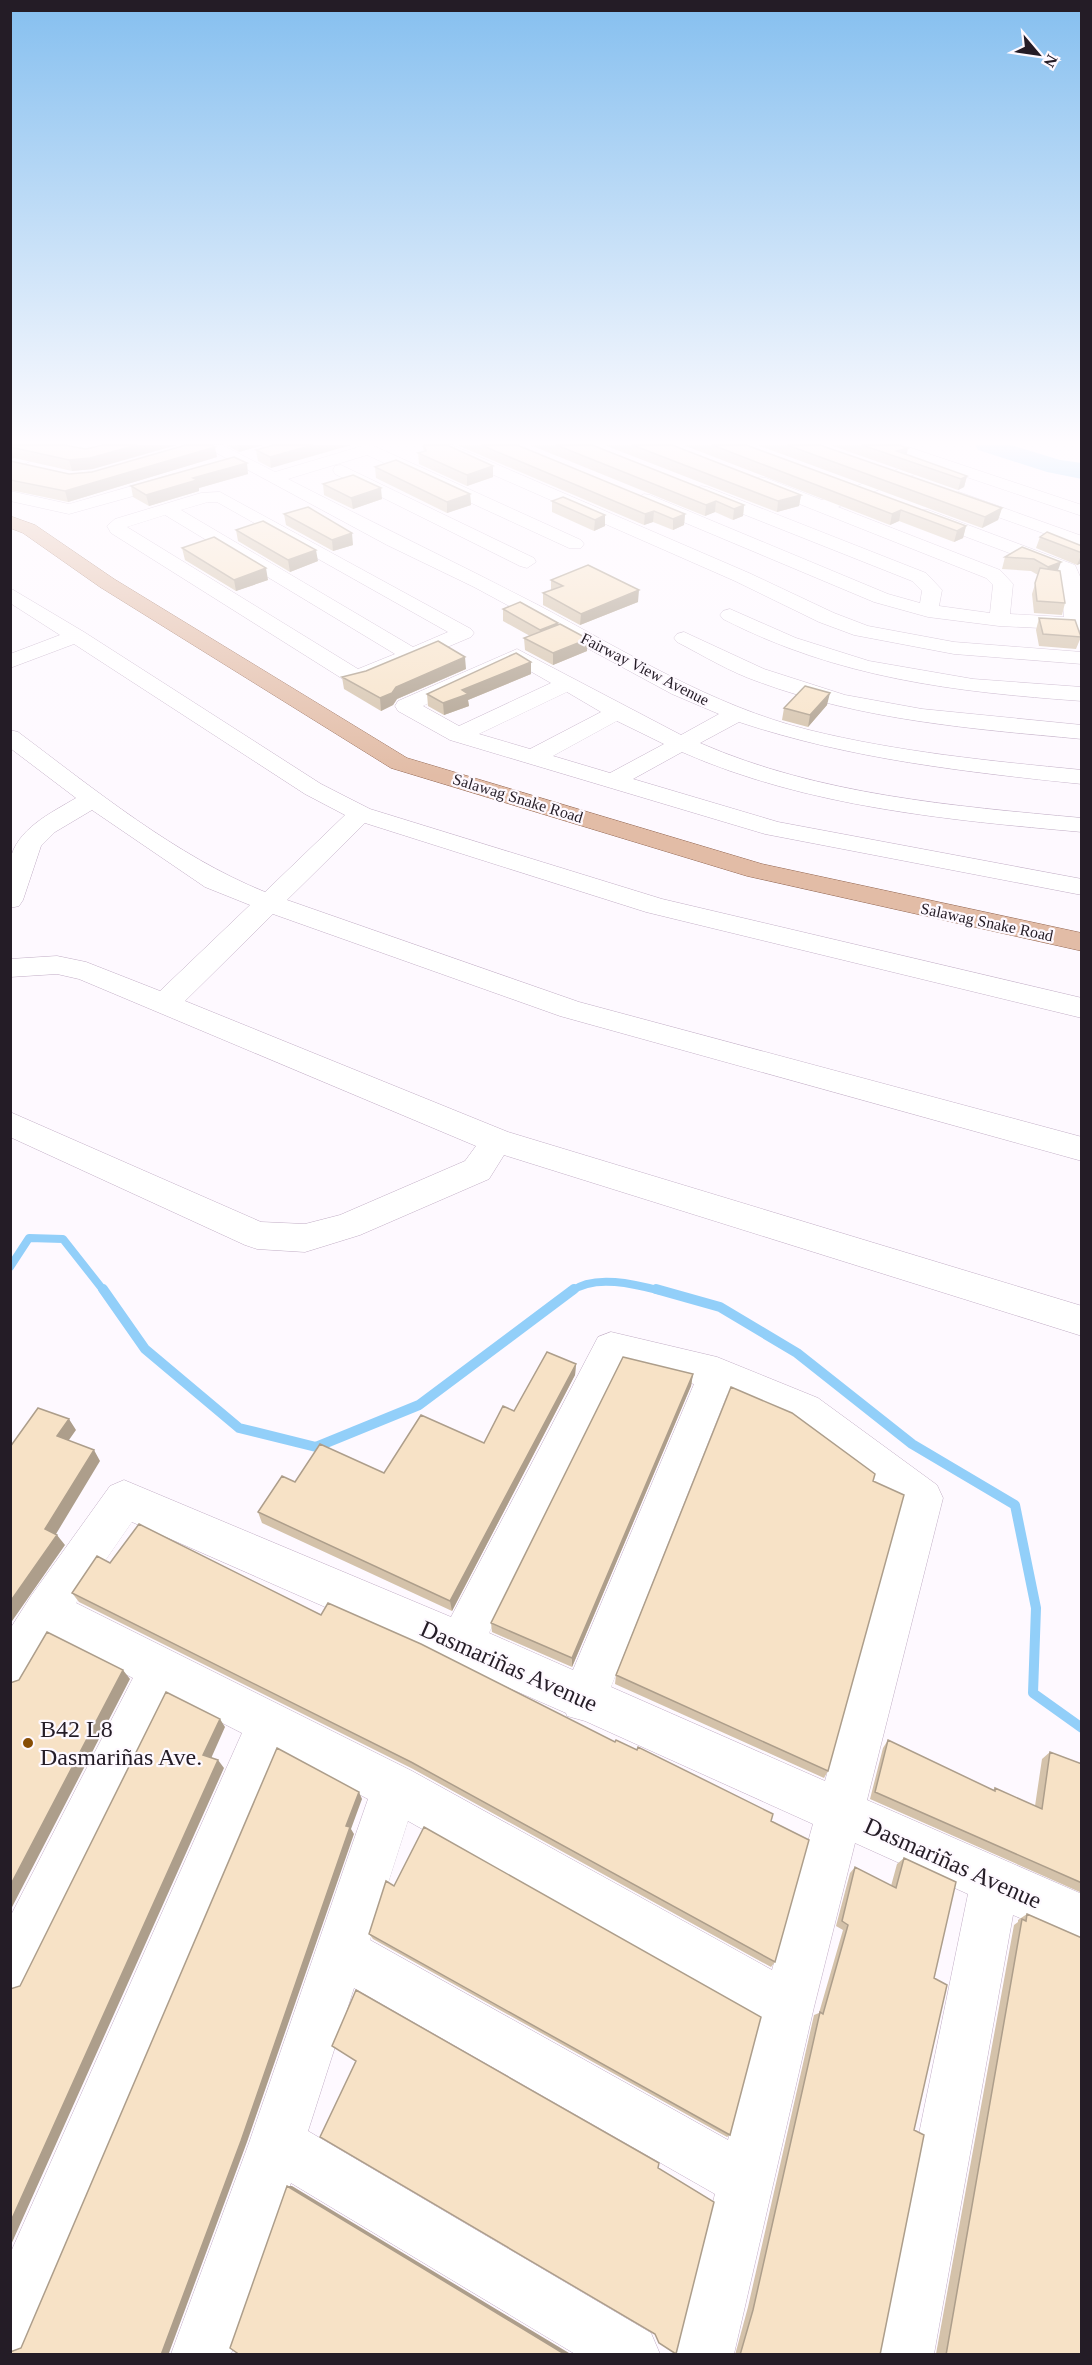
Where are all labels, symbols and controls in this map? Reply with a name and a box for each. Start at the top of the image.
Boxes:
north arrow [1008,24,1068,84]
text: N [1040,52,1061,71]
street label: Fairway View Avenue [578,629,712,710]
street label: Salawag Snake Road [451,770,585,827]
street label: Salawag Snake Road [919,900,1055,945]
street label: Dasmariñas Avenue [417,1615,601,1717]
place label: B42 L8 Dasmariñas Ave. [40,1716,202,1770]
marker: B42 L8 Dasmariñas Ave. [21,1736,35,1750]
street label: Dasmariñas Avenue [861,1812,1045,1914]

